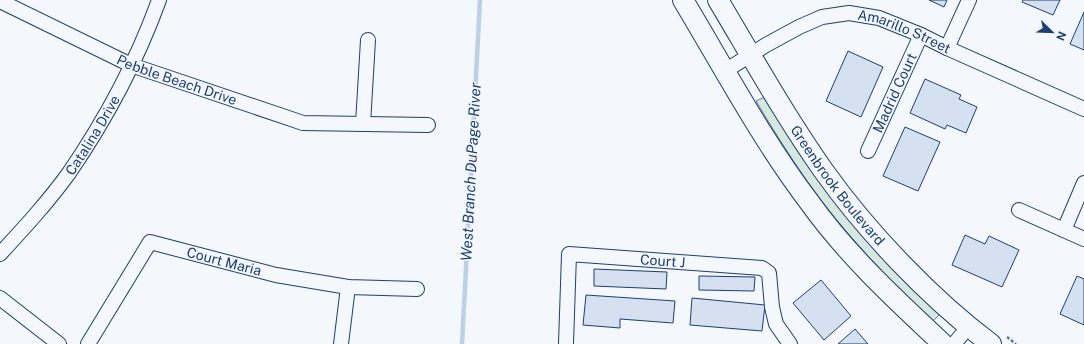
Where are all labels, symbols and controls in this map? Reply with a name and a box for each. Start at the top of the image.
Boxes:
street label: Amarillo Street [857,7,953,57]
north arrow [1032,12,1072,52]
text: N [1054,30,1068,42]
street label: Madrid Court [869,50,920,135]
street label: Pebble Beach Drive [114,51,239,108]
water label: West Branch DuPage River [457,82,484,262]
street label: Catalina Drive [62,92,123,178]
street label: Greenbrook Boulevard [787,123,888,249]
street label: Court Maria [185,244,263,279]
street label: Court J [640,251,686,270]

